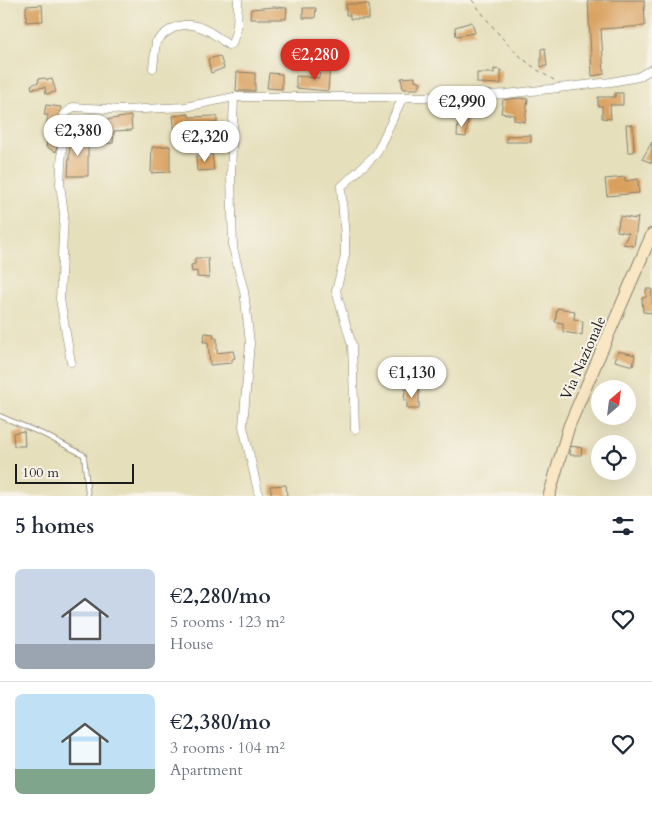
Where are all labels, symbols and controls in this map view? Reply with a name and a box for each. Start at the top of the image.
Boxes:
pin: €2,280 [274,38,356,81]
text: €2,280 [292,44,339,66]
pin: €2,990 [421,86,503,128]
text: €2,990 [439,91,486,113]
pin: €2,380 [37,114,119,157]
text: €2,380 [55,120,102,142]
pin: €2,320 [164,120,246,163]
text: €2,320 [182,126,229,148]
street label: Via Nazionale [556,313,610,403]
pin: €1,130 [371,356,453,399]
text: €1,130 [389,362,436,384]
north arrow [591,380,636,425]
map controls [591,380,636,480]
button: locate [591,435,636,480]
scale bar [15,461,134,484]
text: 100 m [22,463,59,482]
text: 5 homes [15,512,94,541]
icon: filters [609,512,637,540]
text: €2,280/mo [170,582,271,611]
icon: home [55,589,115,649]
icon: heart [609,605,637,633]
text: 5 rooms · 123 m² [170,611,285,633]
text: House [170,633,213,655]
text: €2,380/mo [170,708,271,737]
icon: home [55,714,115,774]
icon: heart [609,730,637,758]
text: 3 rooms · 104 m² [170,737,285,759]
text: Apartment [170,759,243,781]

